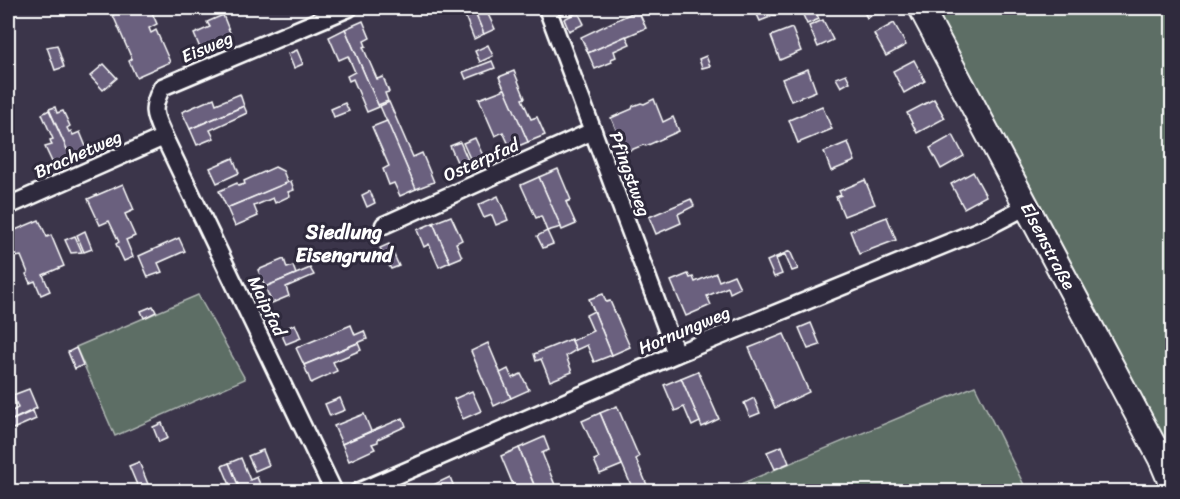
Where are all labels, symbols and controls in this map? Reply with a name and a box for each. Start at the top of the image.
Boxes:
street label: Eisweg [176,22,238,72]
street label: Brachetweg [29,120,127,188]
street label: Pfingstweg [600,127,660,221]
street label: Osterpfad [438,128,526,191]
street label: Elsenstraße [1011,196,1085,296]
district label: Siedlung Eisengrund [295,215,395,273]
street label: Maipfad [238,270,296,343]
street label: Hornungweg [633,296,735,364]

